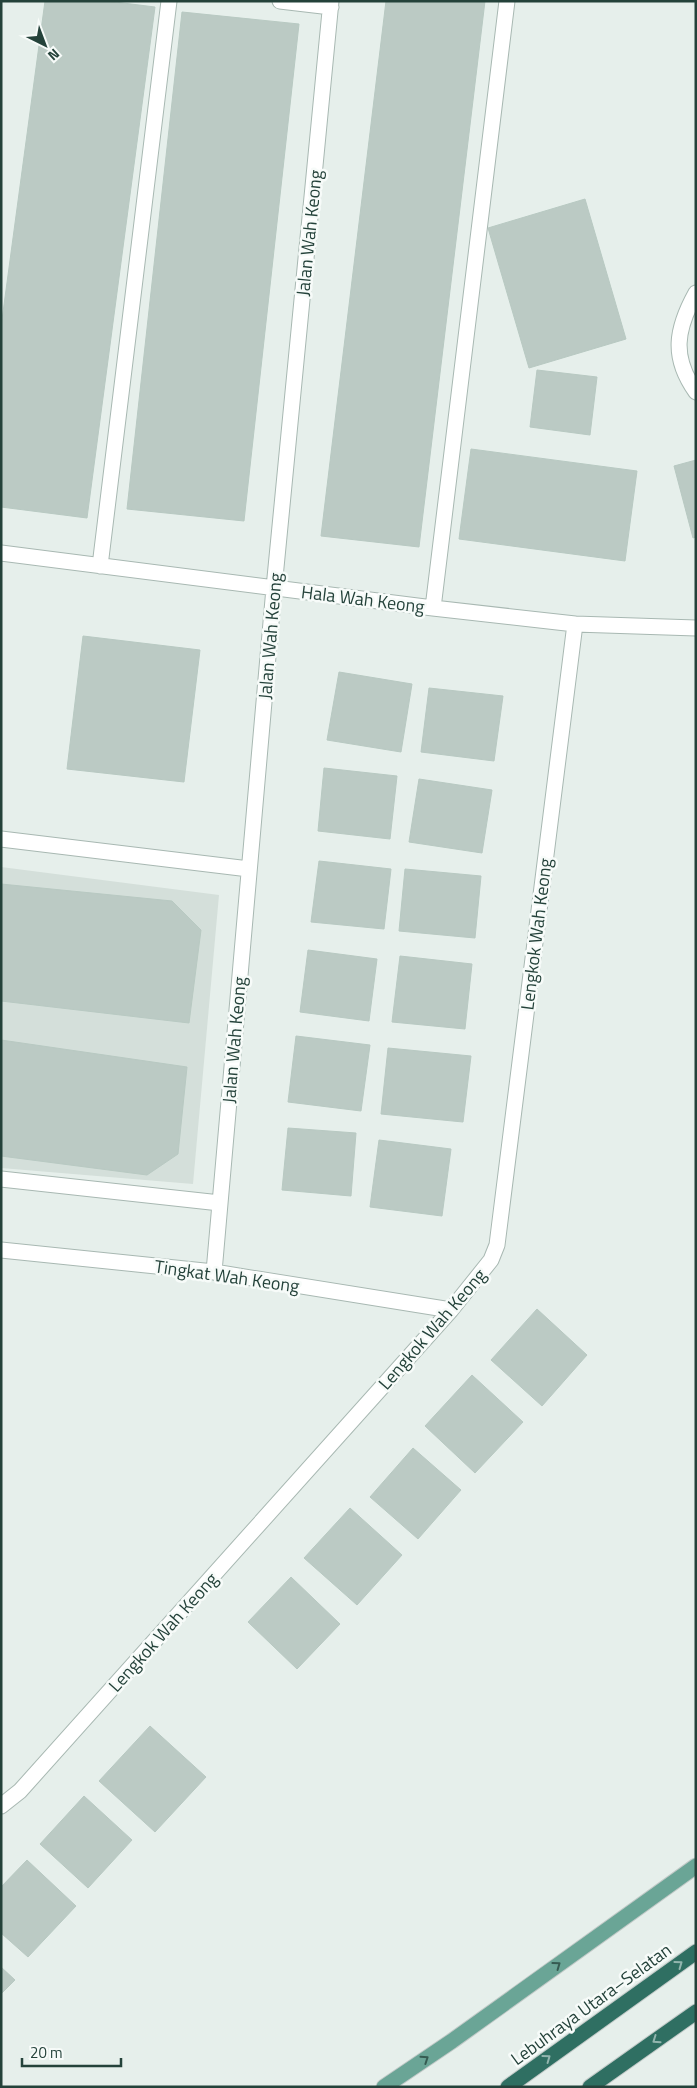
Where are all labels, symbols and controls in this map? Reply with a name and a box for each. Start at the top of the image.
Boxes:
north arrow [20,20,70,70]
text: N [43,44,65,66]
street label: Jalan Wah Keong [289,169,329,297]
street label: Jalan Wah Keong [251,572,289,700]
street label: Hala Wah Keong [300,578,426,620]
street label: Lengkok Wah Keong [513,857,559,1011]
street label: Jalan Wah Keong [215,976,253,1104]
street label: Tingkat Wah Keong [153,1252,301,1300]
street label: Lengkok Wah Keong [372,1262,492,1396]
street label: Lengkok Wah Keong [102,1566,224,1698]
street label: Lebuhraya Utara–Selatan [505,1936,677,2072]
one-way arrow [673,1961,683,1970]
one-way arrow [551,1963,560,1971]
one-way arrow [652,2034,662,2043]
scale bar [22,2036,121,2068]
text: 20 m [30,2041,63,2064]
one-way arrow [541,2055,551,2064]
one-way arrow [419,2056,428,2066]

